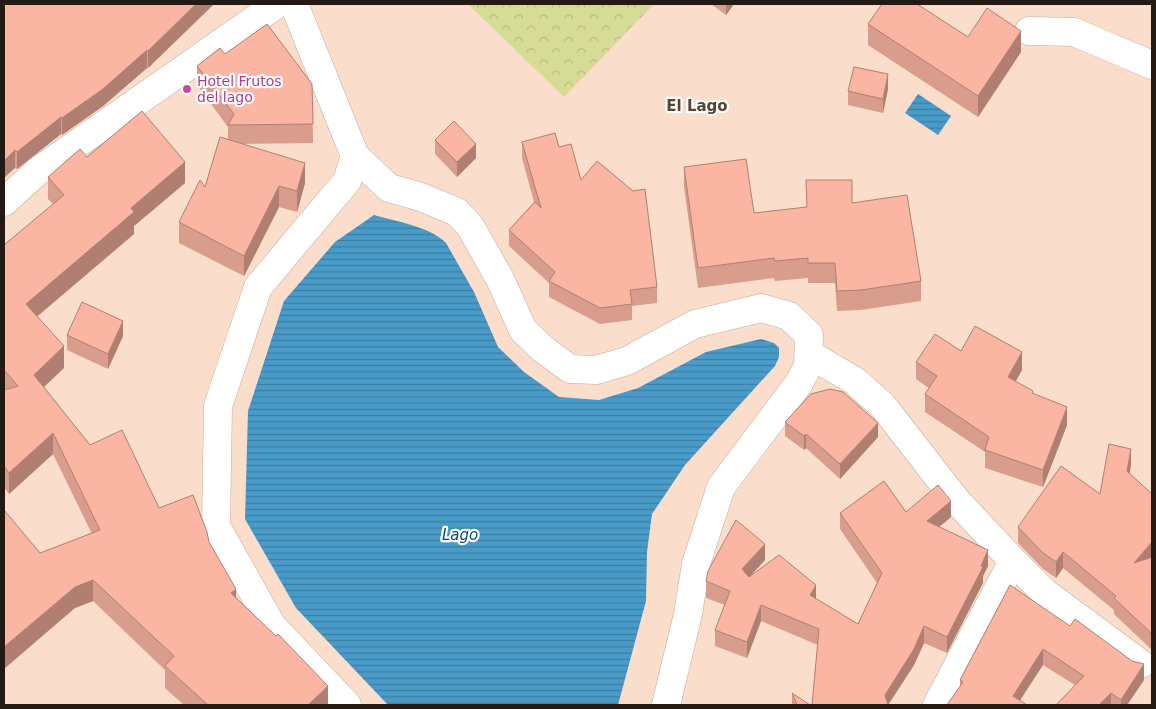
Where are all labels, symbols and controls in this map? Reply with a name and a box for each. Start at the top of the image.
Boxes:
place label: Hotel Frutos del lago [197,73,282,105]
marker: Hotel Frutos del lago [181,83,193,95]
district label: El Lago [666,97,728,115]
water label: Lago [442,526,478,544]

